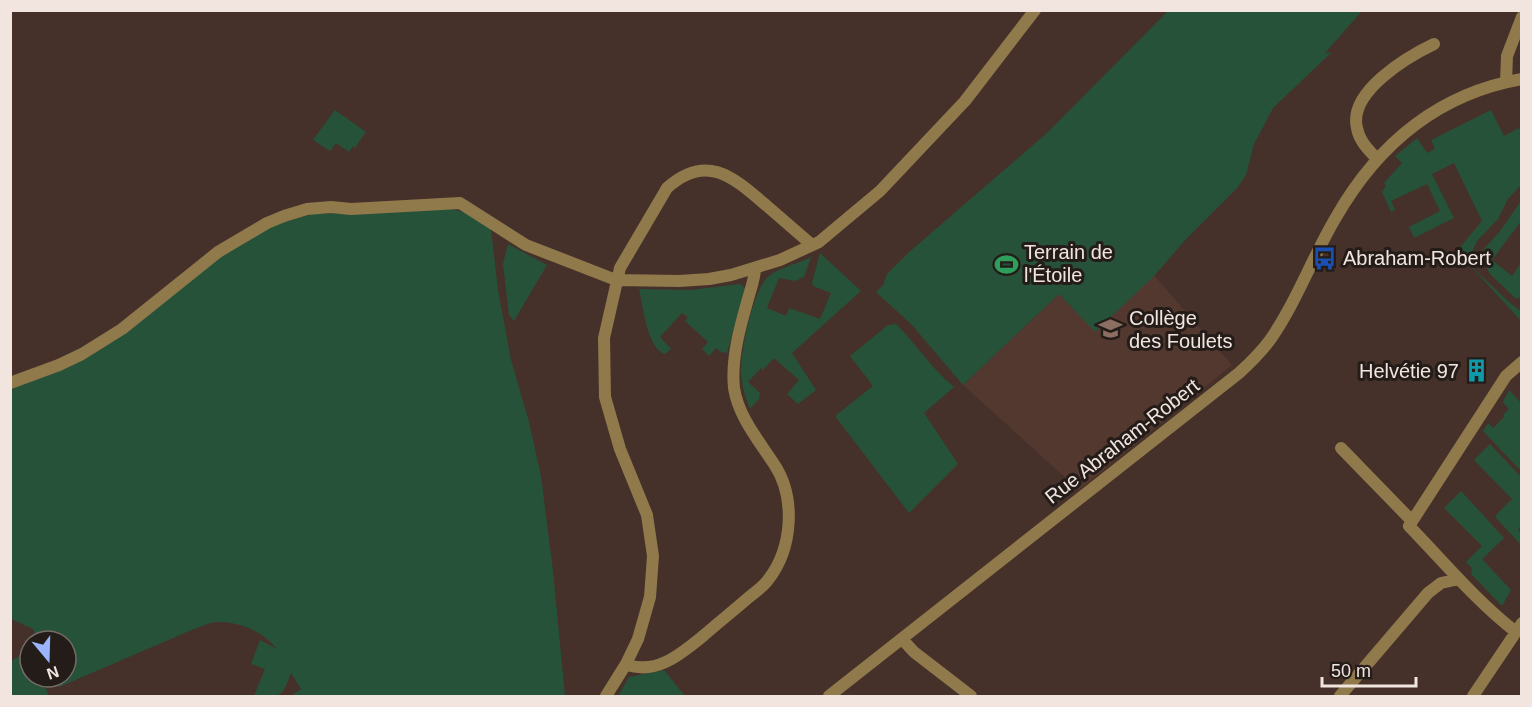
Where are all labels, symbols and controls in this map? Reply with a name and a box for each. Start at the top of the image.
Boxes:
place label: Terrain de l'Étoile [1024,241,1113,286]
bus stop icon: Abraham-Robert [1312,245,1338,271]
place label: Abraham-Robert [1343,247,1491,269]
sports icon: Terrain de l'Étoile [993,251,1019,277]
place label: Collège des Foulets [1129,307,1232,352]
school or university icon: Collège des Foulets [1098,316,1124,342]
building icon: Helvétie 97 [1464,358,1490,384]
place label: Helvétie 97 [1359,360,1459,382]
street label: Rue Abraham-Robert [1041,374,1204,508]
north arrow [18,629,78,689]
scale bar [1322,650,1416,688]
text: 50 m [1331,661,1371,681]
text: N [44,663,61,683]

